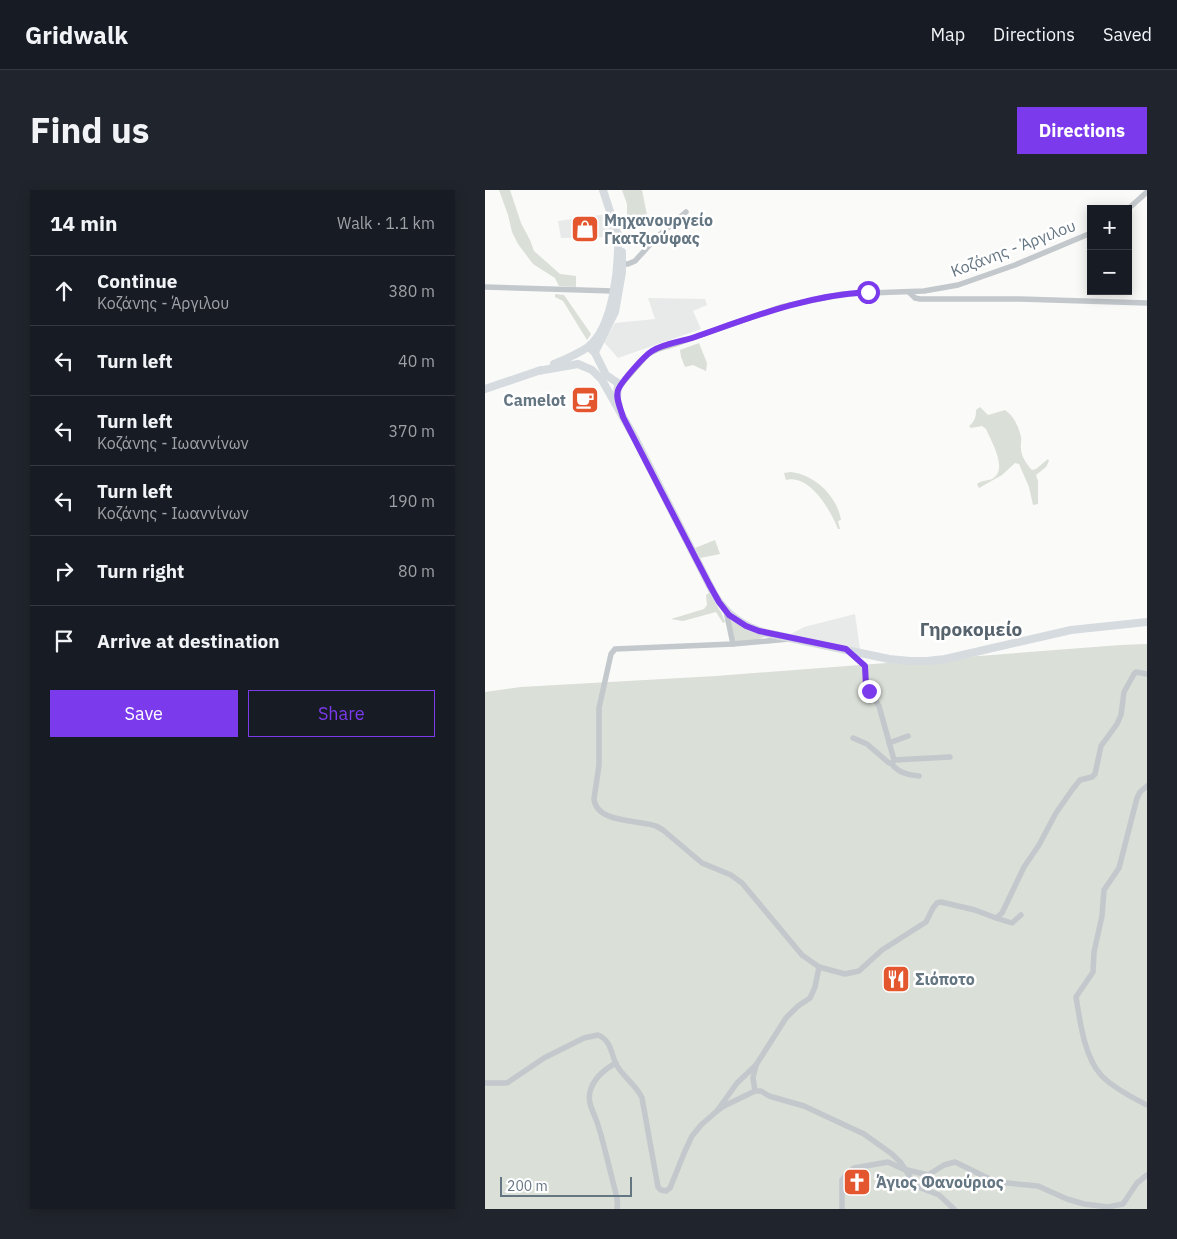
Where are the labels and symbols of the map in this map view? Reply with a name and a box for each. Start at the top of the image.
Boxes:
place label: Μηχανουργείο Γκατζιούφας [604,210,713,248]
shop icon: Μηχανουργείο Γκατζιούφας [570,214,600,244]
street label: Κοζάνης - Άργιλου [948,215,1078,281]
route start [857,281,880,304]
cafe icon: Camelot [570,385,600,415]
place label: Camelot [503,390,566,410]
district label: Γηροκομείο [920,617,1023,641]
route end [858,680,881,703]
restaurant icon: Σιόποτο [881,964,911,994]
place label: Σιόποτο [915,969,975,989]
church icon: Άγιος Φανούριος [842,1167,872,1197]
place label: Άγιος Φανούριος [876,1172,1004,1192]
scale bar [500,1174,633,1197]

